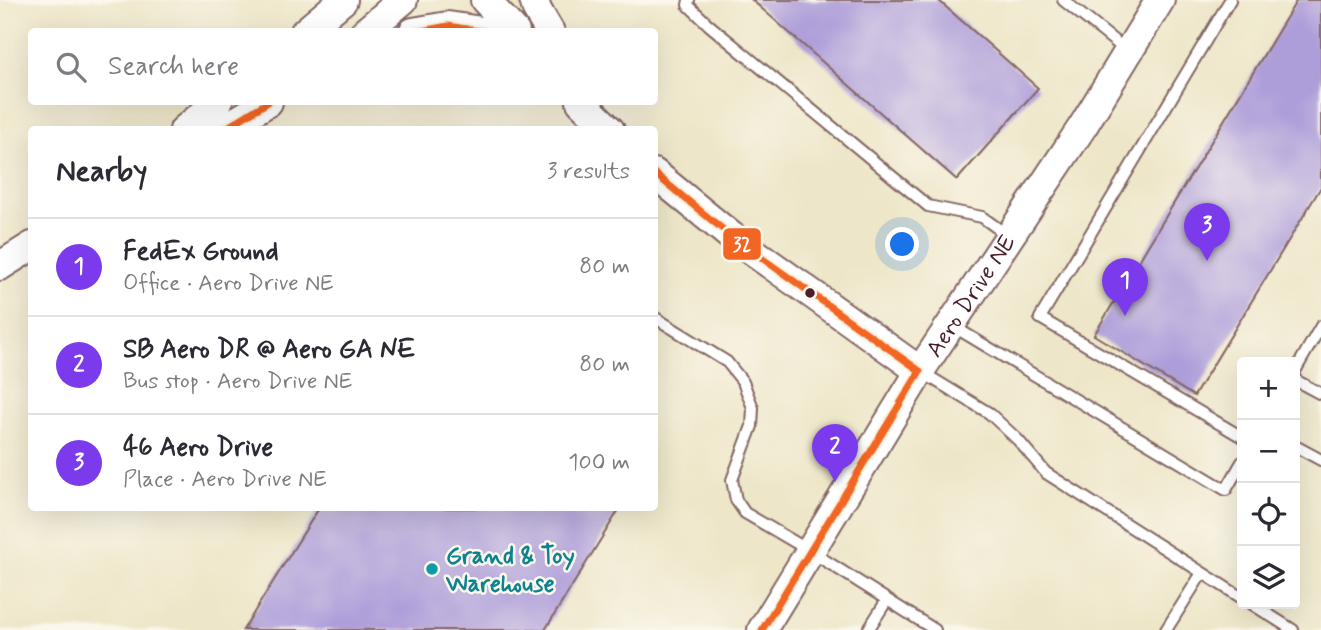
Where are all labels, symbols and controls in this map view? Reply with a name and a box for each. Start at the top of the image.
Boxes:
search box [28,28,658,105]
icon: search [52,48,90,86]
text: Search here [108,50,239,84]
text: Nearby [56,152,147,191]
text: 3 results [547,157,630,187]
pin: 3 [1184,203,1230,261]
line badge: 32 [722,227,762,261]
your location [885,227,919,261]
street label: Aero Drive NE [919,229,1024,364]
text: 32 [733,233,751,258]
text: FedEx Ground [123,235,279,269]
text: 1 [74,252,84,282]
text: 80 m [579,252,630,282]
pin: 1 [1102,258,1148,316]
text: Office · Aero Drive NE [123,269,333,299]
unlabelled marker [803,286,817,300]
text: SB Aero DR @ Aero GA NE [123,333,415,367]
text: 2 [73,350,85,380]
text: 80 m [579,350,630,380]
map controls [1237,357,1300,609]
button: + [1237,357,1300,420]
text: Bus stop · Aero Drive NE [123,367,352,397]
button: − [1237,420,1300,483]
pin: 2 [812,424,858,482]
text: 46 Aero Drive [123,431,273,465]
text: 3 [74,448,84,478]
text: 100 m [568,448,630,478]
text: Place · Aero Drive NE [123,465,327,495]
button: locate [1237,483,1300,546]
place label: Grand & Toy Warehouse [445,541,575,600]
button: layers [1237,546,1300,609]
marker: Grand & Toy Warehouse [424,561,440,577]

